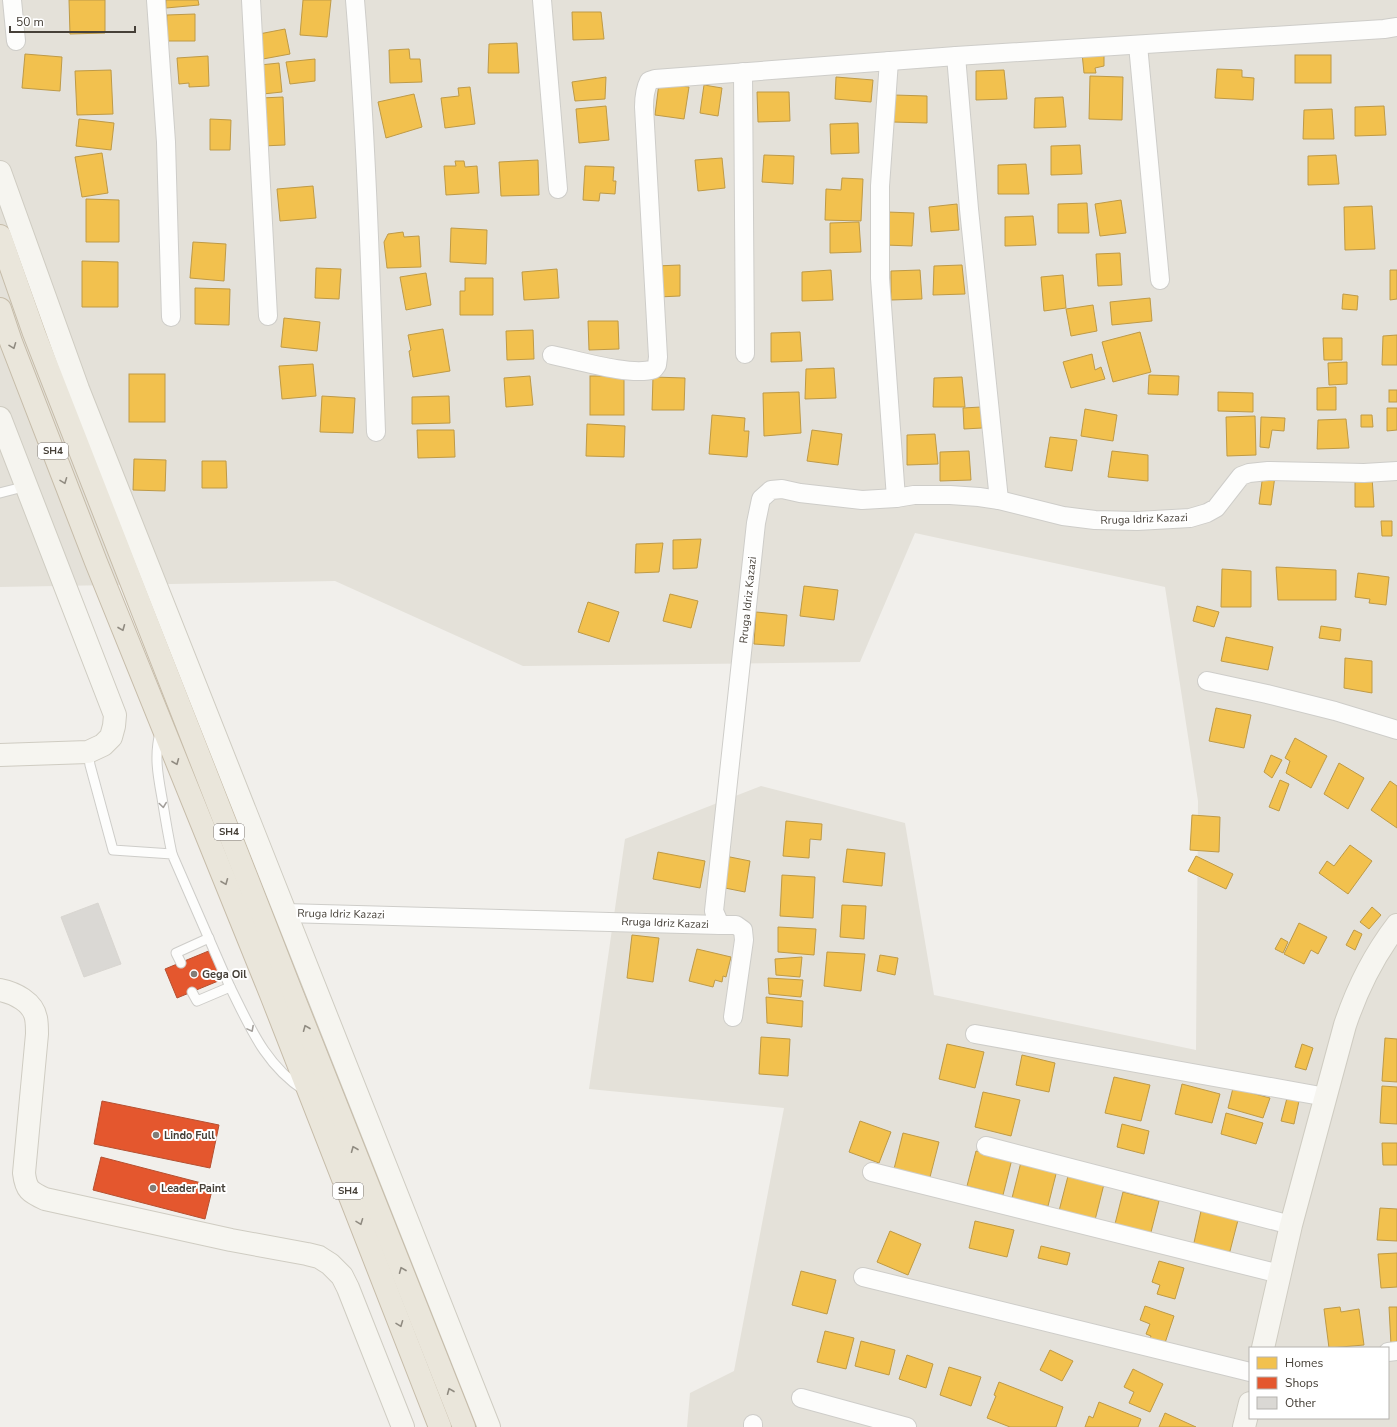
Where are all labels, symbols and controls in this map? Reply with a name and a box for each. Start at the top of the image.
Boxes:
scale bar [10,8,135,34]
text: 50 m [16,14,44,30]
one-way arrow [8,343,16,350]
road number: SH4 [38,443,68,459]
one-way arrow [60,477,68,484]
street label: Rruga Idriz Kazazi [1100,510,1188,528]
street label: Rruga Idriz Kazazi [736,556,760,644]
one-way arrow [118,625,126,632]
one-way arrow [172,758,180,765]
one-way arrow [158,802,167,809]
road number: SH4 [214,824,244,840]
one-way arrow [220,878,228,886]
street label: Rruga Idriz Kazazi [297,906,385,922]
street label: Rruga Idriz Kazazi [621,914,709,932]
place label: Gega Oil [202,967,247,982]
marker: Gega Oil [189,969,199,979]
one-way arrow [246,1025,254,1032]
one-way arrow [302,1025,310,1032]
place label: Lindo Full [164,1128,215,1143]
marker: Lindo Full [151,1130,161,1140]
one-way arrow [350,1146,358,1153]
place label: Leader Paint [161,1181,226,1196]
marker: Leader Paint [148,1183,158,1193]
road number: SH4 [333,1183,363,1199]
one-way arrow [355,1218,363,1225]
one-way arrow [398,1266,406,1273]
one-way arrow [395,1320,403,1328]
legend [1249,1347,1389,1419]
text: Homes [1285,1355,1323,1371]
text: Shops [1285,1375,1319,1391]
one-way arrow [446,1387,454,1394]
text: Other [1285,1395,1317,1411]

